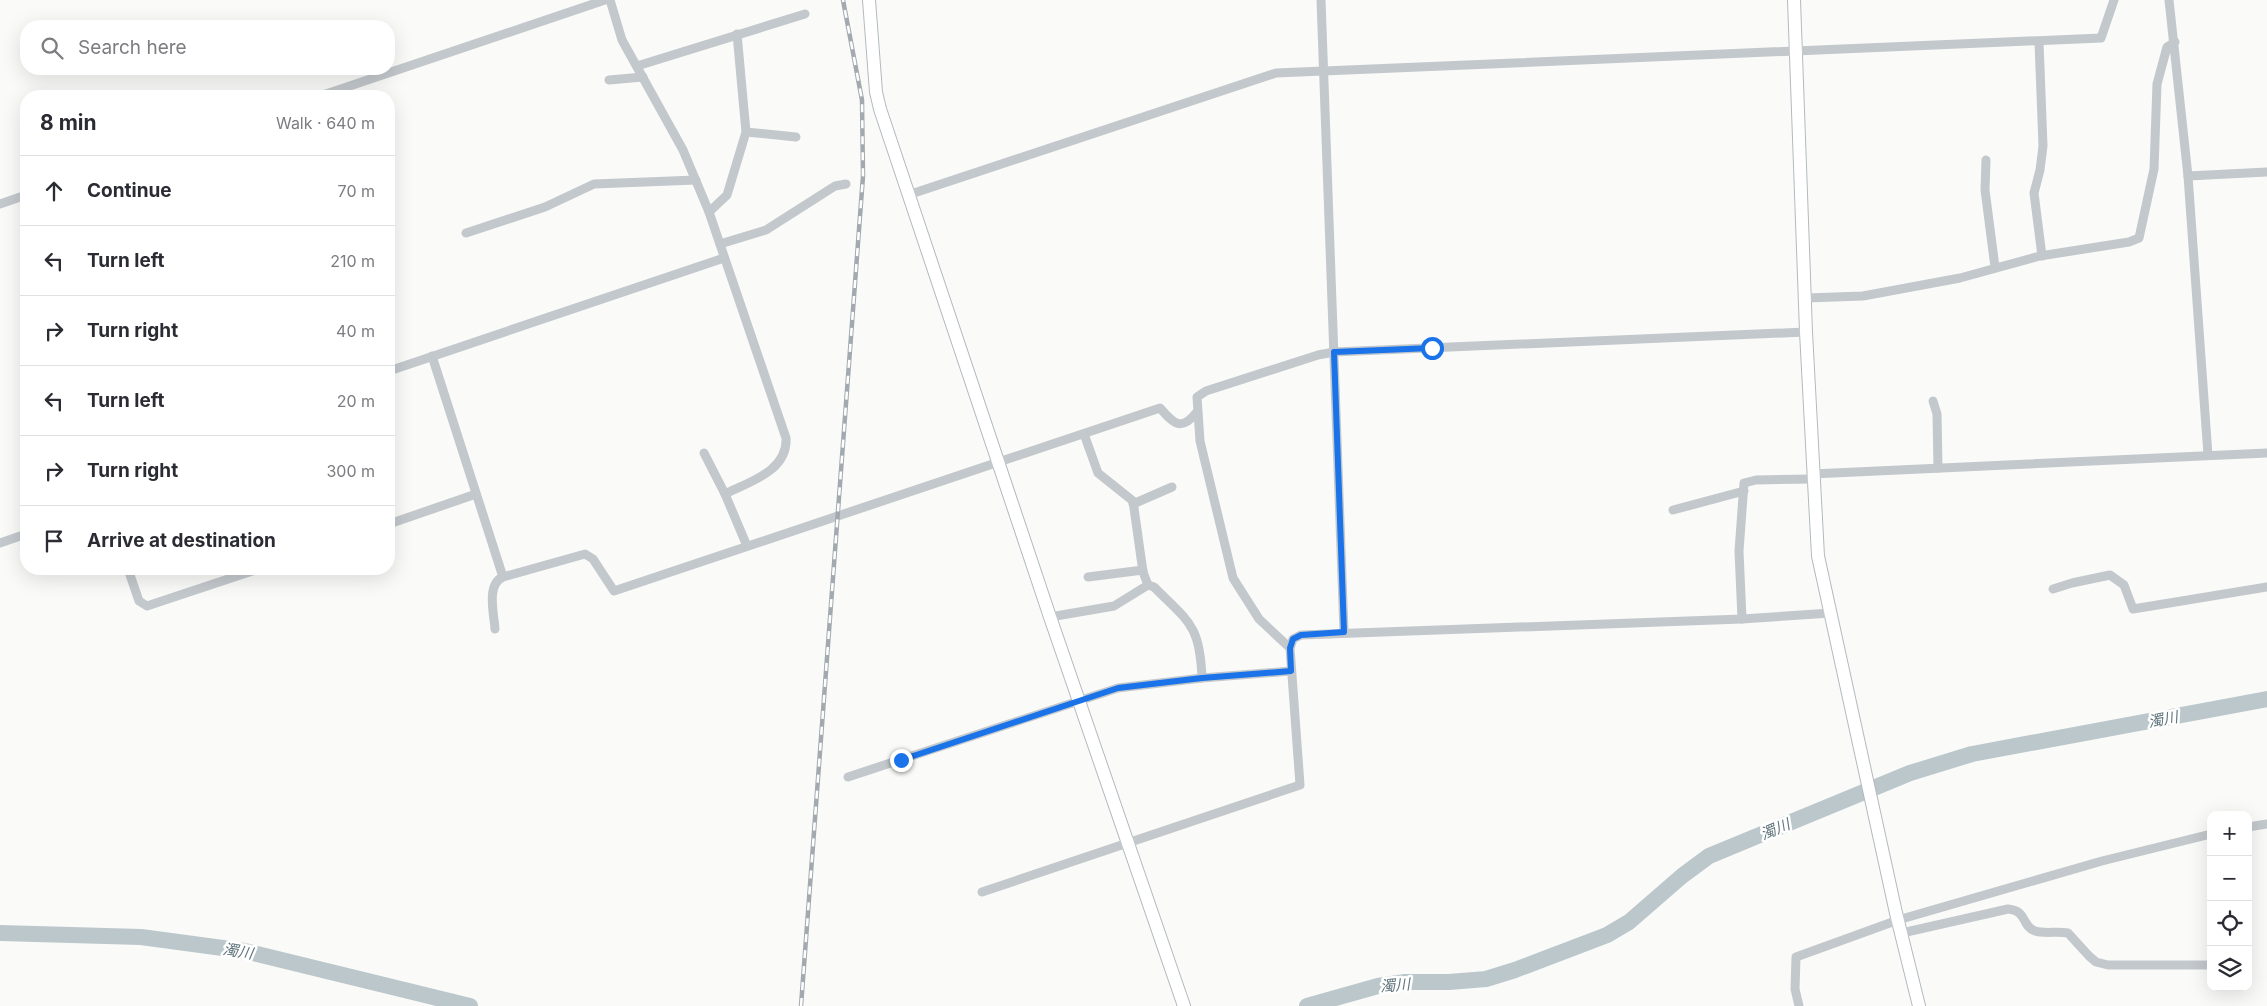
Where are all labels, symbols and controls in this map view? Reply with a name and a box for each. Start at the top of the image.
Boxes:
search box [20,20,395,75]
icon: search [38,34,66,62]
text: Search here [78,36,187,59]
text: 8 min [40,110,97,135]
text: Walk · 640 m [276,113,375,133]
icon: ahead [40,177,68,205]
text: Continue [87,179,172,202]
text: 70 m [338,181,375,201]
icon: left [40,247,68,275]
text: Turn left [87,249,165,272]
text: 210 m [330,251,375,271]
icon: right [40,317,68,345]
text: Turn right [87,319,178,342]
text: 40 m [336,321,375,341]
route start [1421,337,1444,360]
icon: left [40,387,68,415]
text: Turn left [87,389,165,412]
text: 20 m [337,391,375,411]
icon: right [40,457,68,485]
text: Turn right [87,459,178,482]
text: 300 m [326,461,375,481]
icon: arrive [40,527,68,555]
text: Arrive at destination [87,529,276,552]
water label: 濁川 [2146,706,2181,731]
route end [890,749,913,772]
map controls [2207,811,2252,991]
button: + [2207,811,2252,856]
water label: 濁川 [1757,814,1794,844]
button: − [2207,856,2252,901]
button: locate [2207,901,2252,946]
water label: 濁川 [222,939,256,963]
button: layers [2207,946,2252,991]
water label: 濁川 [1379,974,1413,996]

